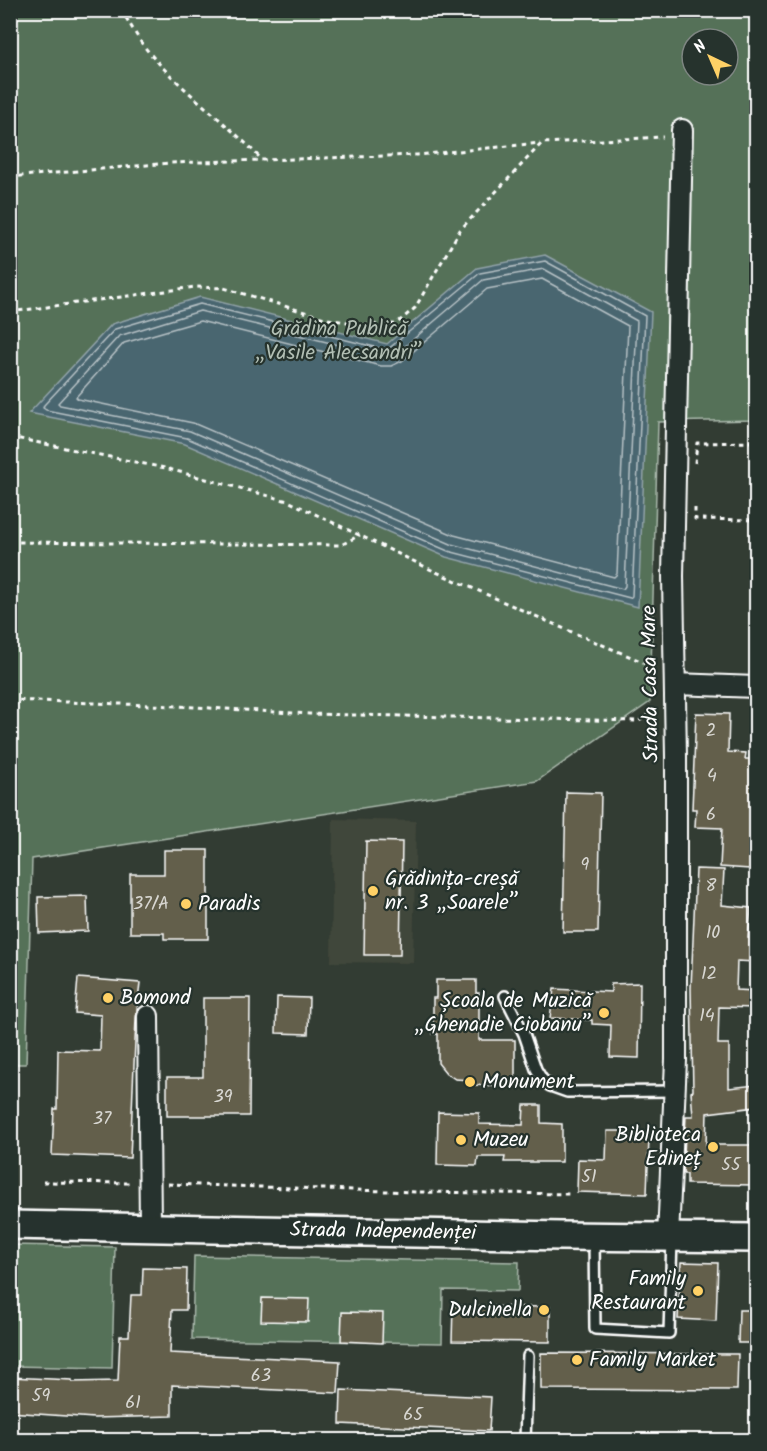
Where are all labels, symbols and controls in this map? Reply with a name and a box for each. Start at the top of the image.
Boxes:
north arrow [680,27,740,87]
text: N [688,35,713,60]
park label: Grădina Publică „Vasile Alecsandri” [255,313,423,370]
street label: Strada Casa Mare [633,605,669,763]
house number: 2 [706,717,716,746]
house number: 4 [707,762,717,791]
house number: 6 [706,801,716,830]
house number: 9 [581,851,590,880]
place label: Grădinița-creșă nr. 3 „Soarele” [385,863,520,920]
house number: 8 [706,872,717,901]
marker: Grădinița-creșă nr. 3 „Soarele” [366,884,380,898]
place label: Paradis [198,888,261,921]
house number: 37/A [133,890,169,919]
marker: Paradis [179,897,193,911]
house number: 10 [706,919,720,948]
house number: 12 [701,960,717,989]
place label: Bomond [120,982,191,1015]
place label: Școala de Muzică „Ghenadie Ciobanu” [414,985,594,1042]
marker: Bomond [101,991,115,1005]
house number: 14 [699,1002,715,1031]
marker: Școala de Muzică „Ghenadie Ciobanu” [597,1006,611,1020]
place label: Monument [482,1066,576,1099]
marker: Monument [463,1075,477,1089]
house number: 39 [213,1083,233,1112]
house number: 37 [93,1105,112,1134]
place label: Biblioteca Edineț [615,1119,702,1176]
place label: Muzeu [473,1124,528,1157]
marker: Muzeu [454,1133,468,1147]
marker: Biblioteca Edineț [706,1140,720,1154]
house number: 55 [721,1151,742,1180]
house number: 51 [581,1163,597,1192]
street label: Strada Independenței [290,1214,477,1250]
place label: Family Restaurant [591,1263,687,1320]
marker: Family Restaurant [691,1284,705,1298]
place label: Dulcinella [448,1294,532,1327]
marker: Dulcinella [537,1303,551,1317]
place label: Family Market [589,1344,717,1377]
marker: Family Market [570,1353,584,1367]
house number: 63 [251,1362,271,1391]
house number: 59 [32,1382,50,1411]
house number: 61 [125,1389,141,1418]
house number: 65 [403,1401,424,1430]

